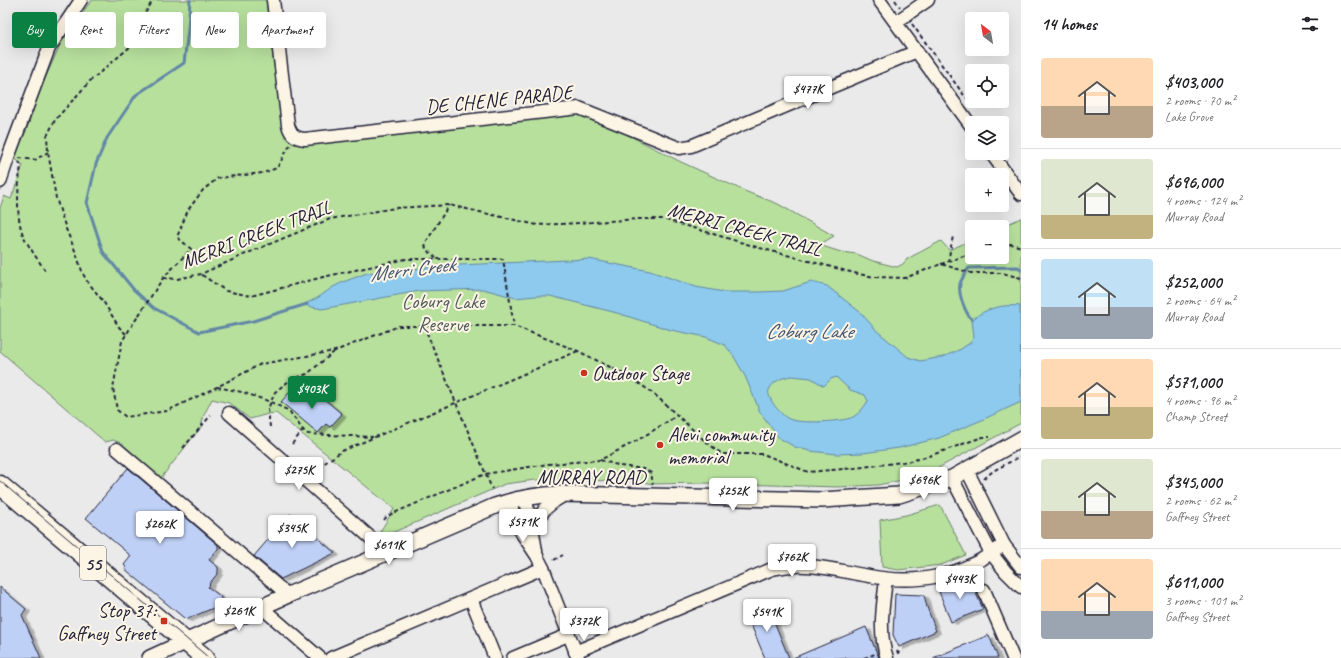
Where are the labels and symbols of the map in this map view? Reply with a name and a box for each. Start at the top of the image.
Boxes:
north arrow [965,12,1009,56]
pin: $477K [780,76,836,110]
street label: DE CHENE PARADE [425,79,576,120]
street label: MERRI CREEK TRAIL [178,194,335,274]
street label: MERRI CREEK TRAIL [665,197,825,262]
water label: Merri Creek [368,251,459,287]
park label: Coburg Lake Reserve [402,289,486,337]
water label: Coburg Lake [766,318,855,344]
place label: Outdoor Stage [592,361,691,386]
marker: Outdoor Stage [579,368,589,378]
pin: $403K [284,376,340,410]
place label: Alevi community memorial [668,422,776,470]
marker: Alevi community memorial [655,440,665,450]
pin: $275K [271,457,327,491]
street label: MURRAY ROAD [537,465,648,490]
pin: $696K [896,467,952,501]
pin: $252K [705,478,761,512]
pin: $571K [495,509,551,543]
pin: $262K [132,511,188,545]
pin: $345K [264,515,320,549]
pin: $611K [361,532,417,566]
pin: $762K [764,544,820,578]
road number: 55 [80,546,106,580]
pin: $443K [932,566,988,600]
place label: Stop 37: Gaffney Street [57,598,158,646]
pin: $261K [211,598,267,632]
pin: $541K [739,599,795,633]
pin: $372K [556,608,612,642]
marker: Stop 37: Gaffney Street [159,616,169,626]

